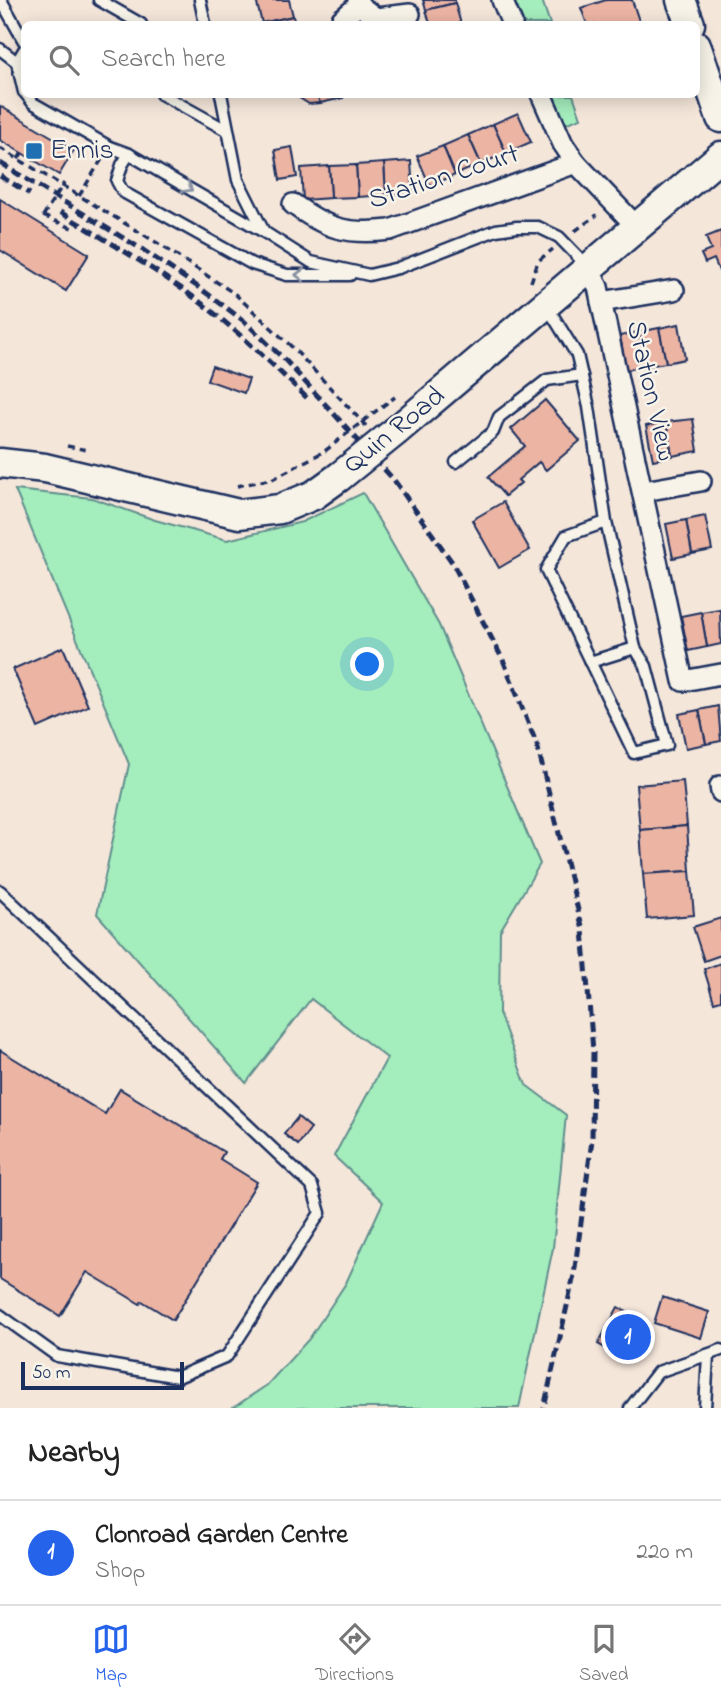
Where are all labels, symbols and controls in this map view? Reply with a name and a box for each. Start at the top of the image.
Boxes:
search box [21,21,700,98]
icon: search [45,41,83,79]
text: Search here [101,41,226,79]
place label: Ennis [50,131,114,172]
street label: Station Court [363,134,525,222]
marker: Ennis [24,141,44,161]
one-way arrow [180,180,193,193]
one-way arrow [295,267,305,283]
street label: Station View [614,317,686,465]
street label: Quin Road [335,377,455,485]
your location [350,647,384,681]
pin: 1 [605,1311,651,1363]
scale bar [21,1359,184,1391]
text: 50 m [32,1360,71,1387]
text: Nearby [28,1432,120,1476]
text: Clonroad Garden Centre [95,1517,348,1555]
text: 1 [47,1536,55,1569]
text: 220 m [637,1536,693,1569]
text: Shop [95,1555,145,1588]
tab: Map [92,1620,130,1689]
tab: Directions [315,1620,394,1689]
tab: Saved [579,1620,629,1689]

